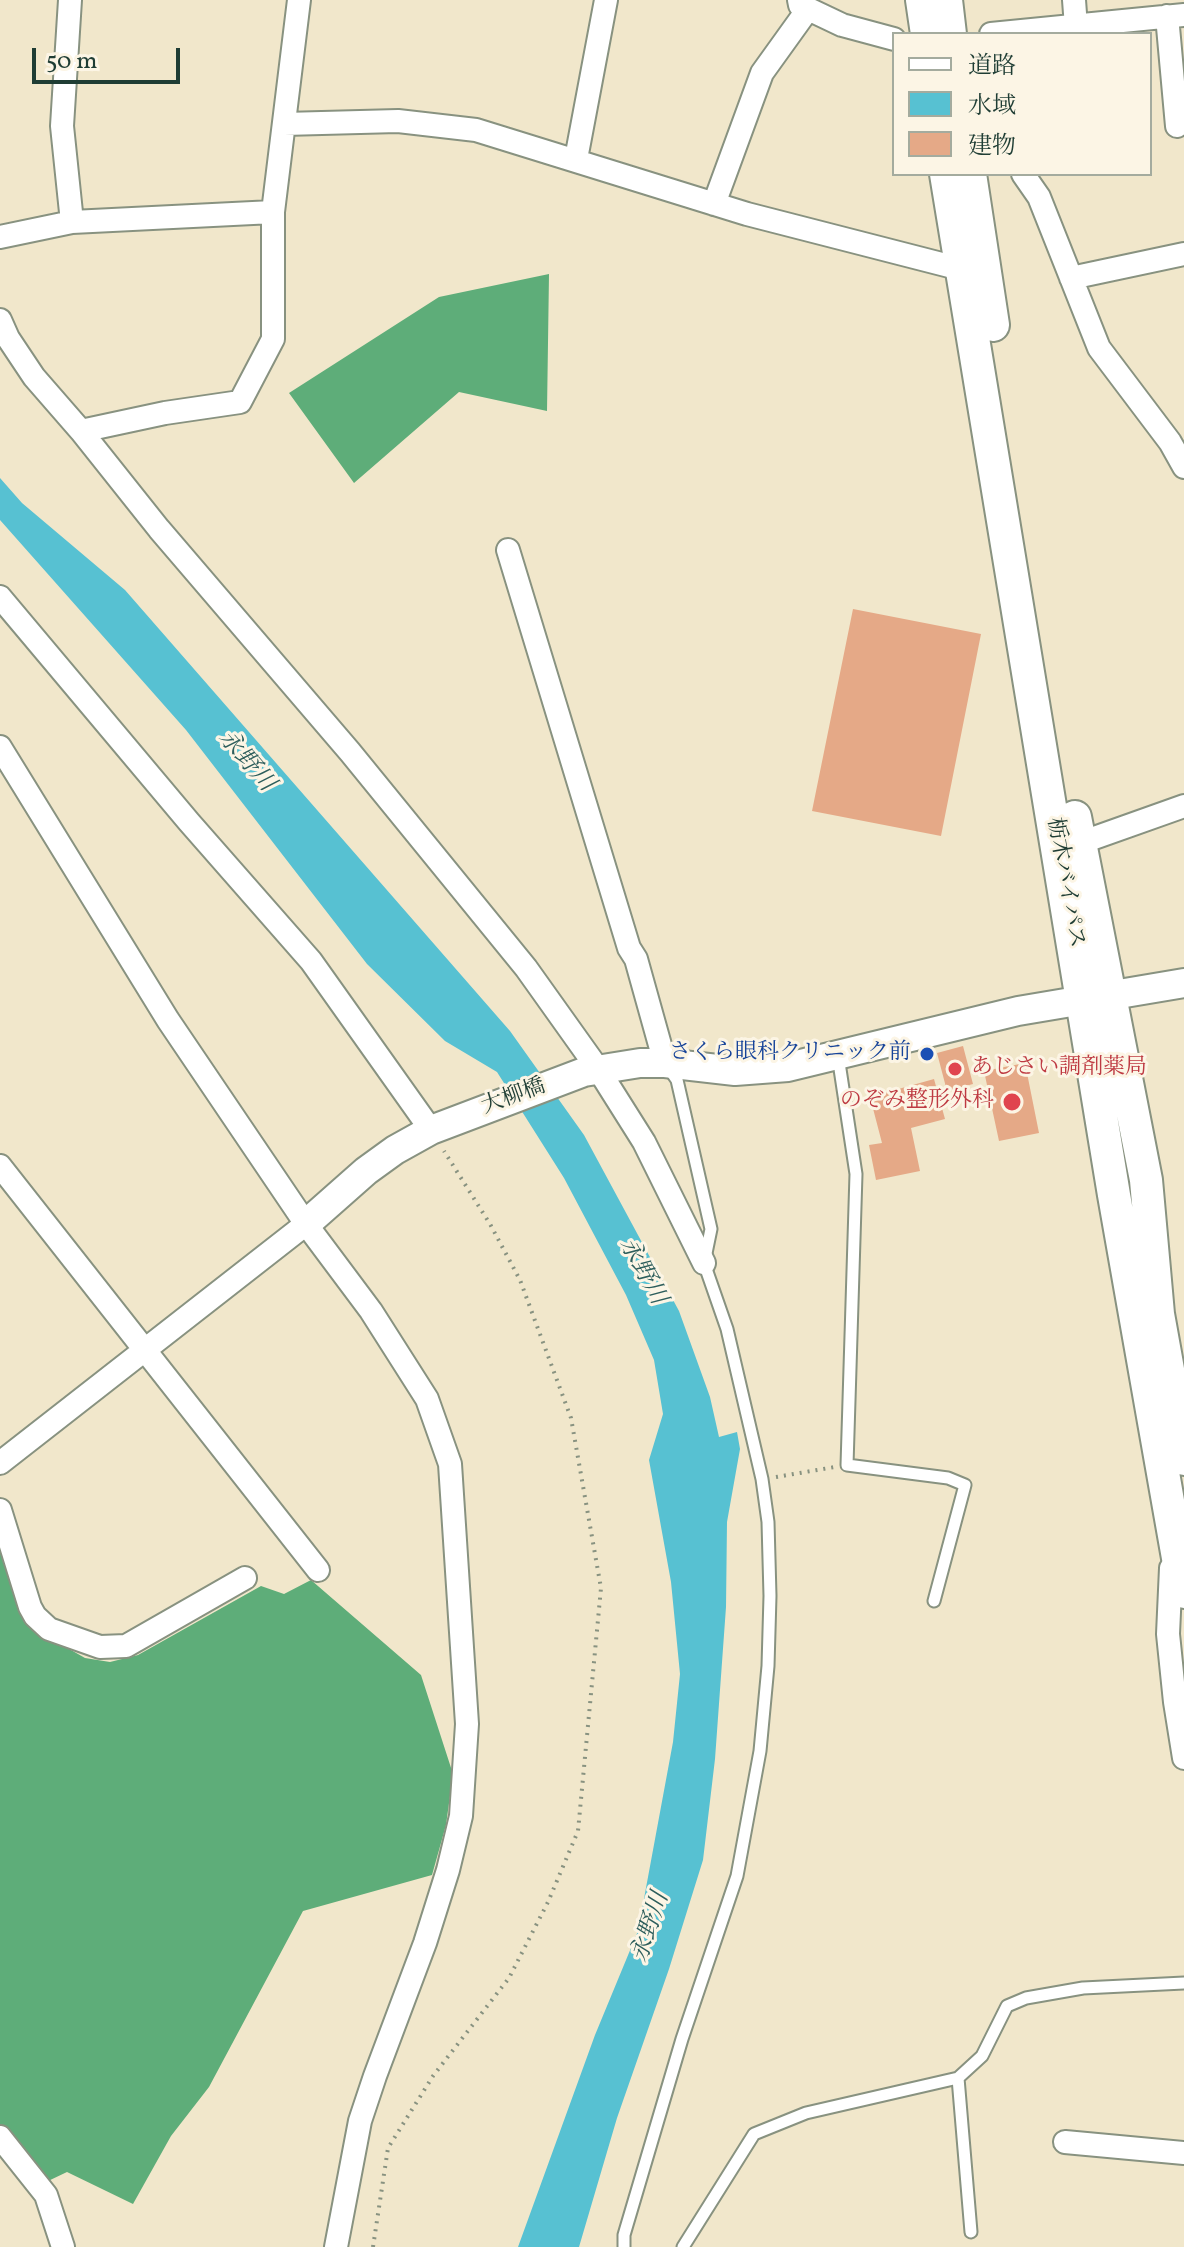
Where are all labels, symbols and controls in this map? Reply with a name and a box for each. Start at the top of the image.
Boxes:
scale bar [36,32,184,82]
legend [892,32,1152,176]
text: 50 m [46,45,98,79]
text: 道路 [968,50,1016,84]
text: 水域 [968,90,1016,124]
text: 建物 [968,130,1016,164]
water label: 永野川 [211,725,279,799]
street label: 栃木バイパス [1040,816,1088,950]
place label: さくら眼科クリニック前 [669,1041,911,1067]
marker: さくら眼科クリニック前 [918,1045,936,1063]
place label: あじさい調剤薬局 [971,1056,1147,1082]
marker: あじさい調剤薬局 [946,1060,964,1078]
street label: 大柳橋 [478,1074,550,1122]
place label: のぞみ整形外科 [840,1089,994,1115]
marker: のぞみ整形外科 [1001,1091,1023,1113]
water label: 永野川 [611,1234,671,1310]
water label: 永野川 [627,1889,677,1967]

